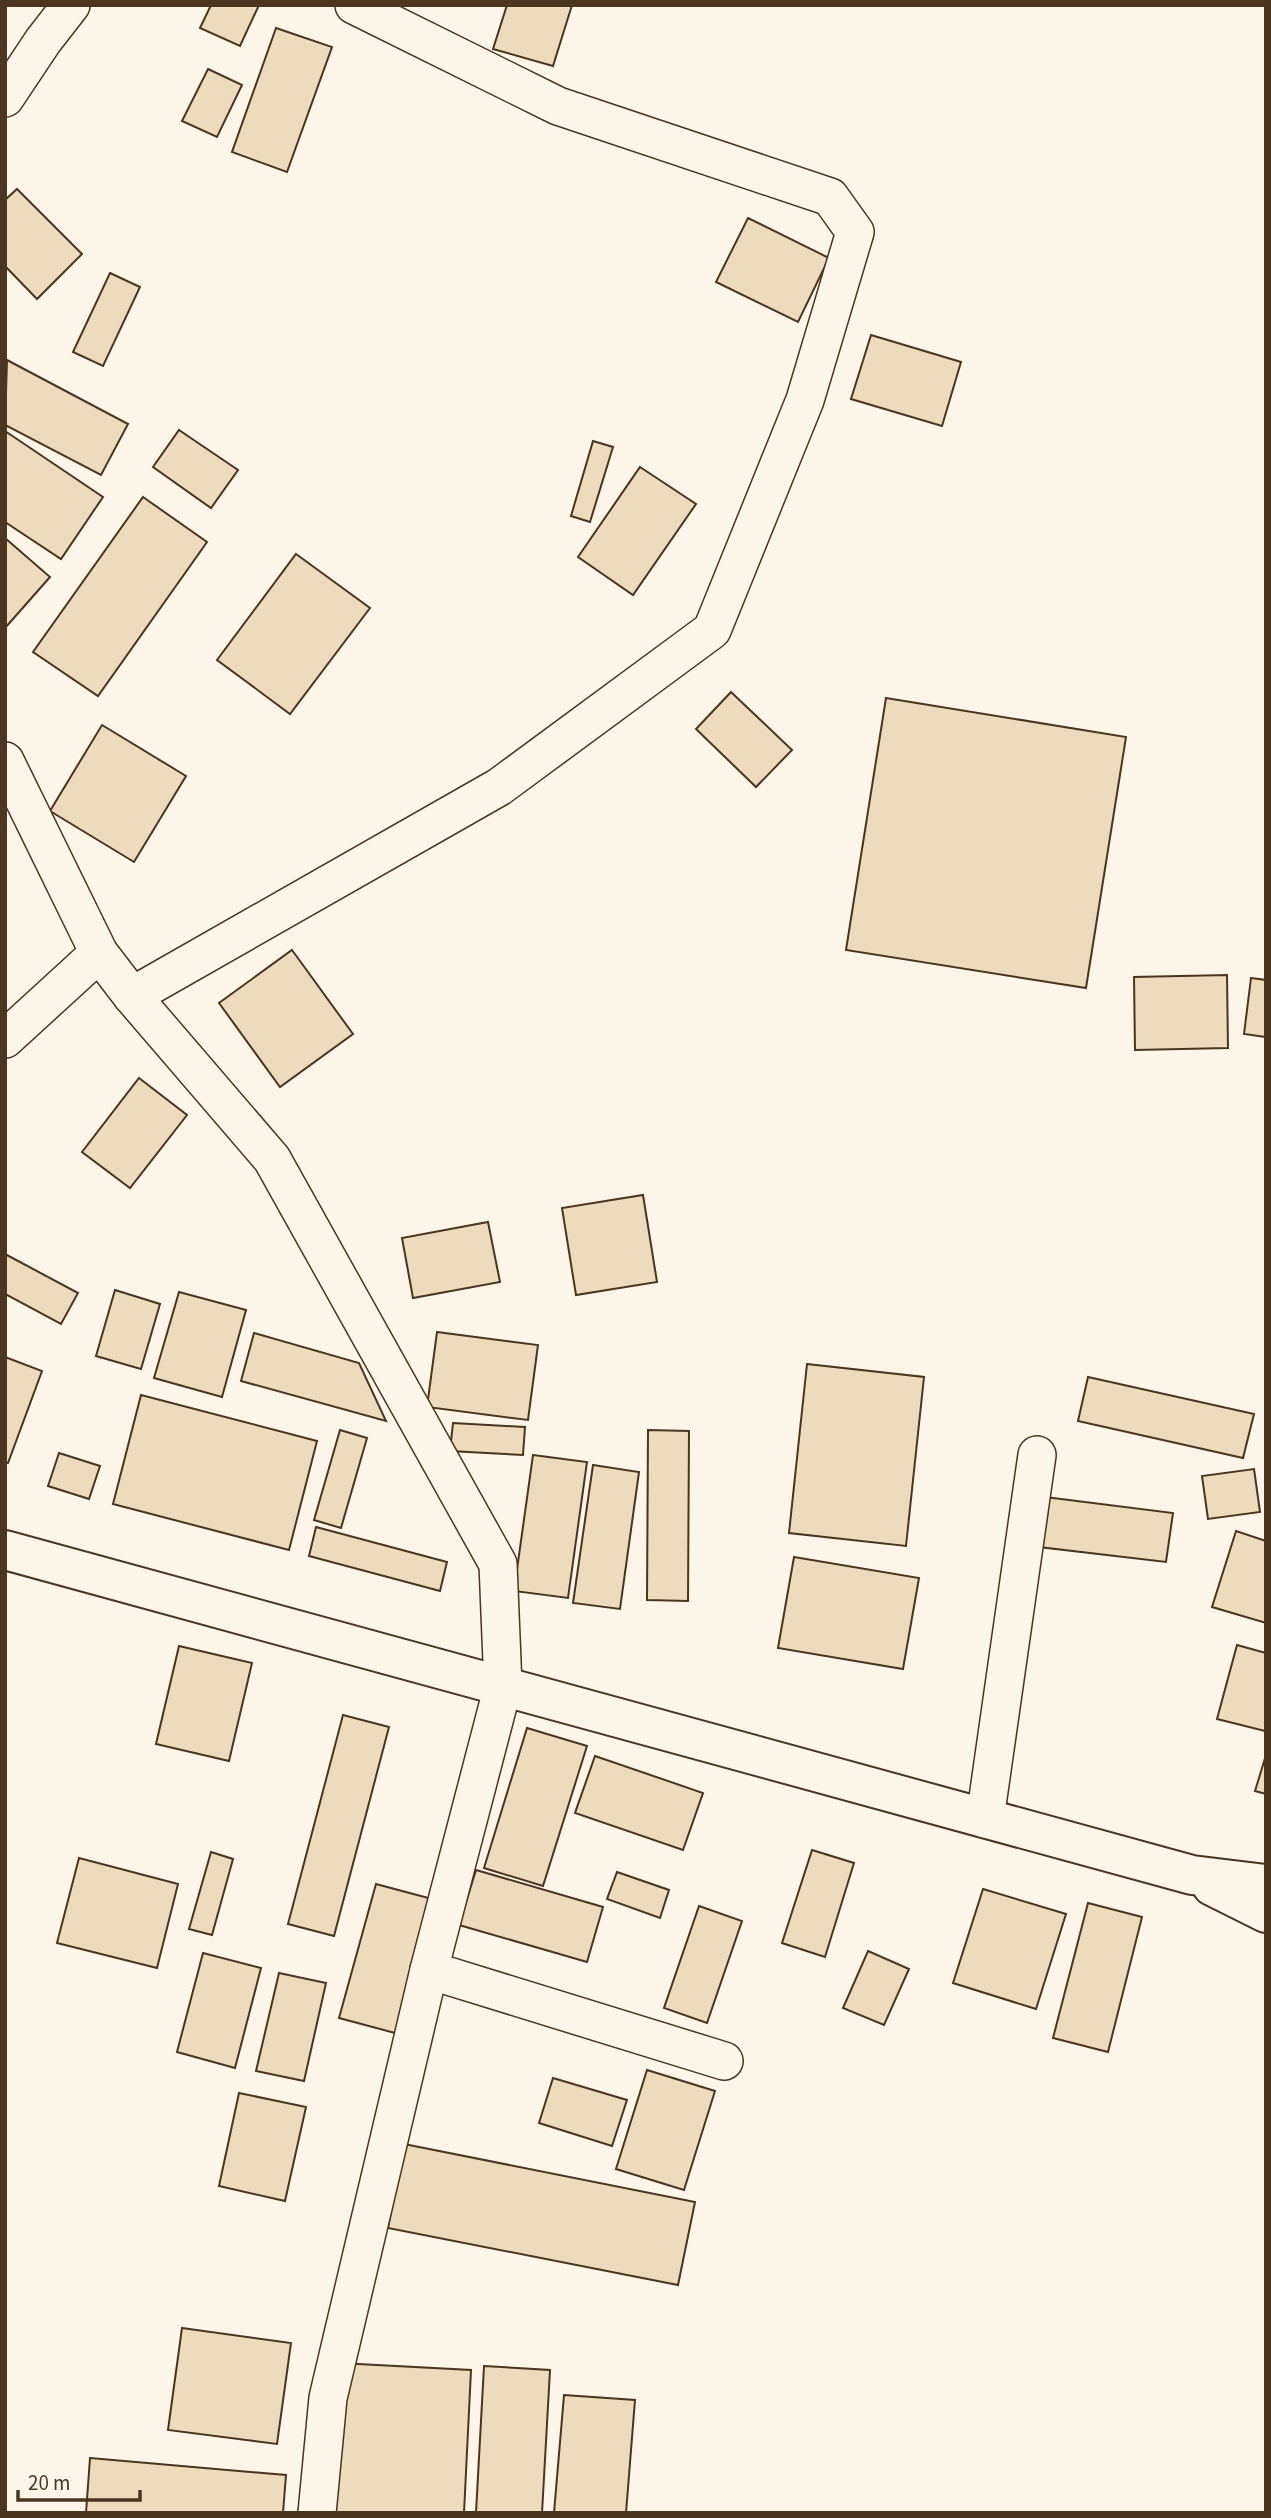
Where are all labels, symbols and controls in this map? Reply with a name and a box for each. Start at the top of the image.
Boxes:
scale bar [18,2458,140,2502]
text: 20 m [28,2468,70,2498]

